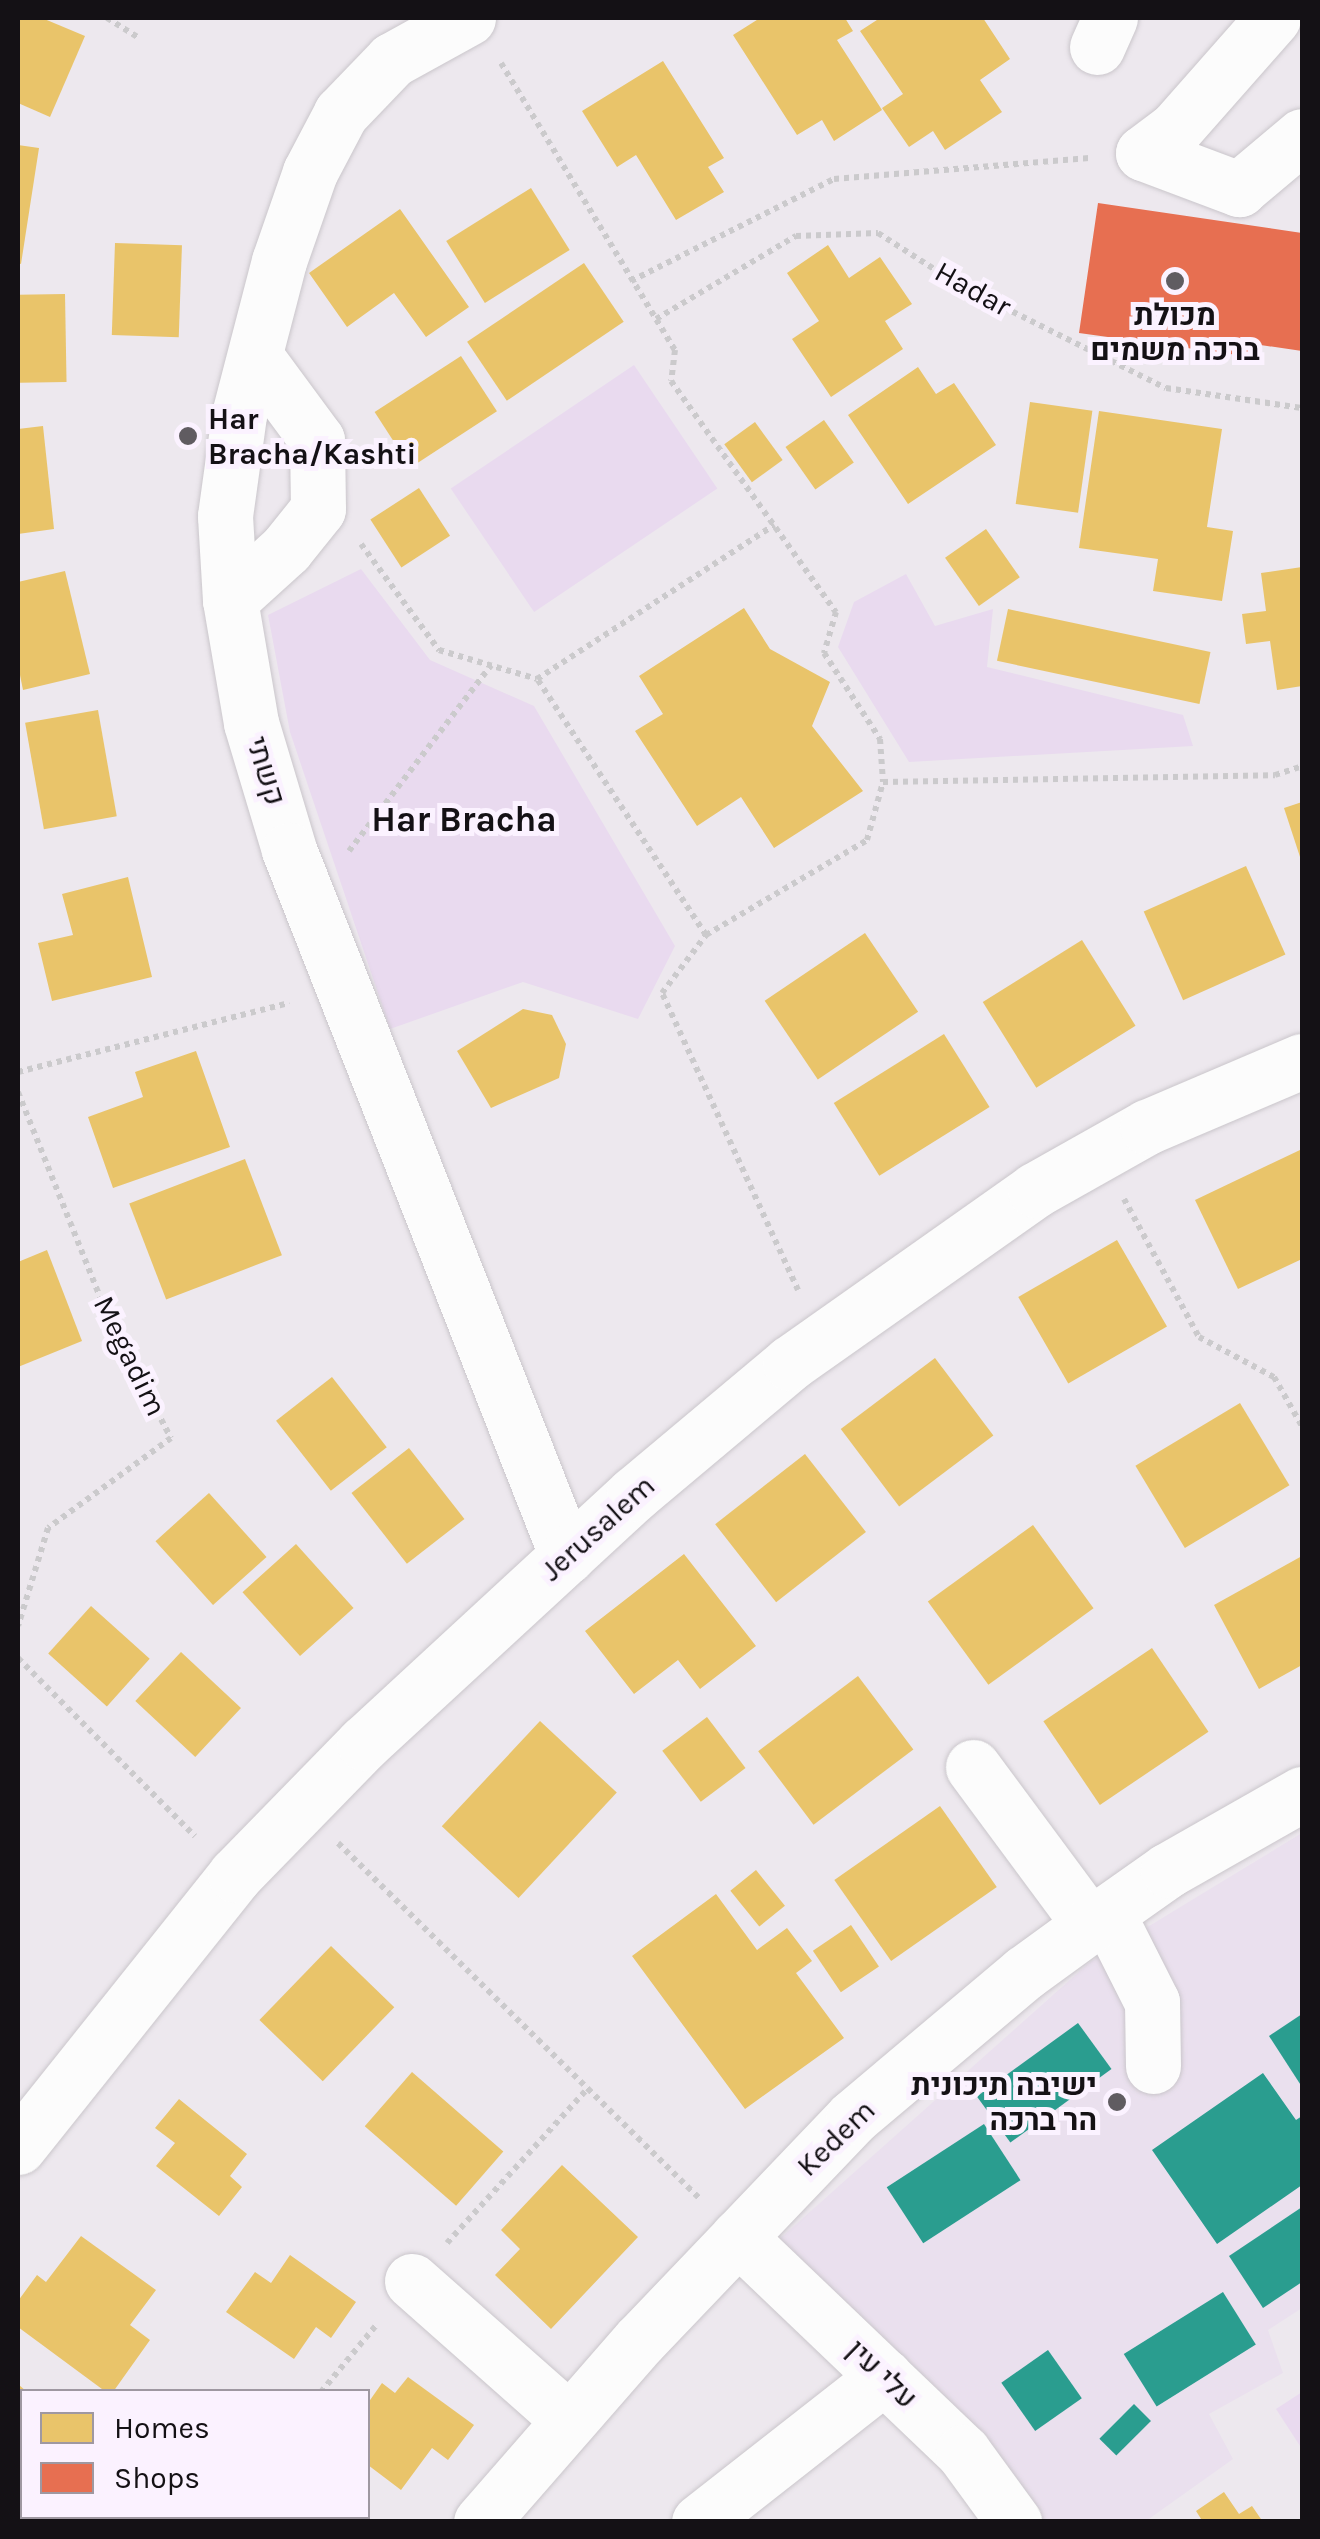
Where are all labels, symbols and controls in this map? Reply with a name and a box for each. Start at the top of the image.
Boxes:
street label: Hadar [929,253,1017,325]
marker: מכולת ברכה משמים [1164,270,1186,292]
place label: מכולת ברכה משמים [1090,297,1260,368]
place label: Har Bracha/Kashti [208,401,416,472]
marker: Har Bracha/Kashti [177,425,199,447]
street label: קשתי [239,732,293,810]
district label: Har Bracha [371,799,557,841]
street label: Megadim [86,1290,174,1422]
street label: Jerusalem [534,1468,662,1588]
place label: ישיבה תיכונית הר ברכה [911,2067,1097,2138]
marker: ישיבה תיכונית הר ברכה [1106,2091,1128,2113]
street label: Kedem [789,2092,883,2184]
street label: עלי עין [839,2332,925,2416]
legend [20,2389,370,2519]
text: Homes [114,2410,210,2446]
text: Shops [114,2460,200,2496]

